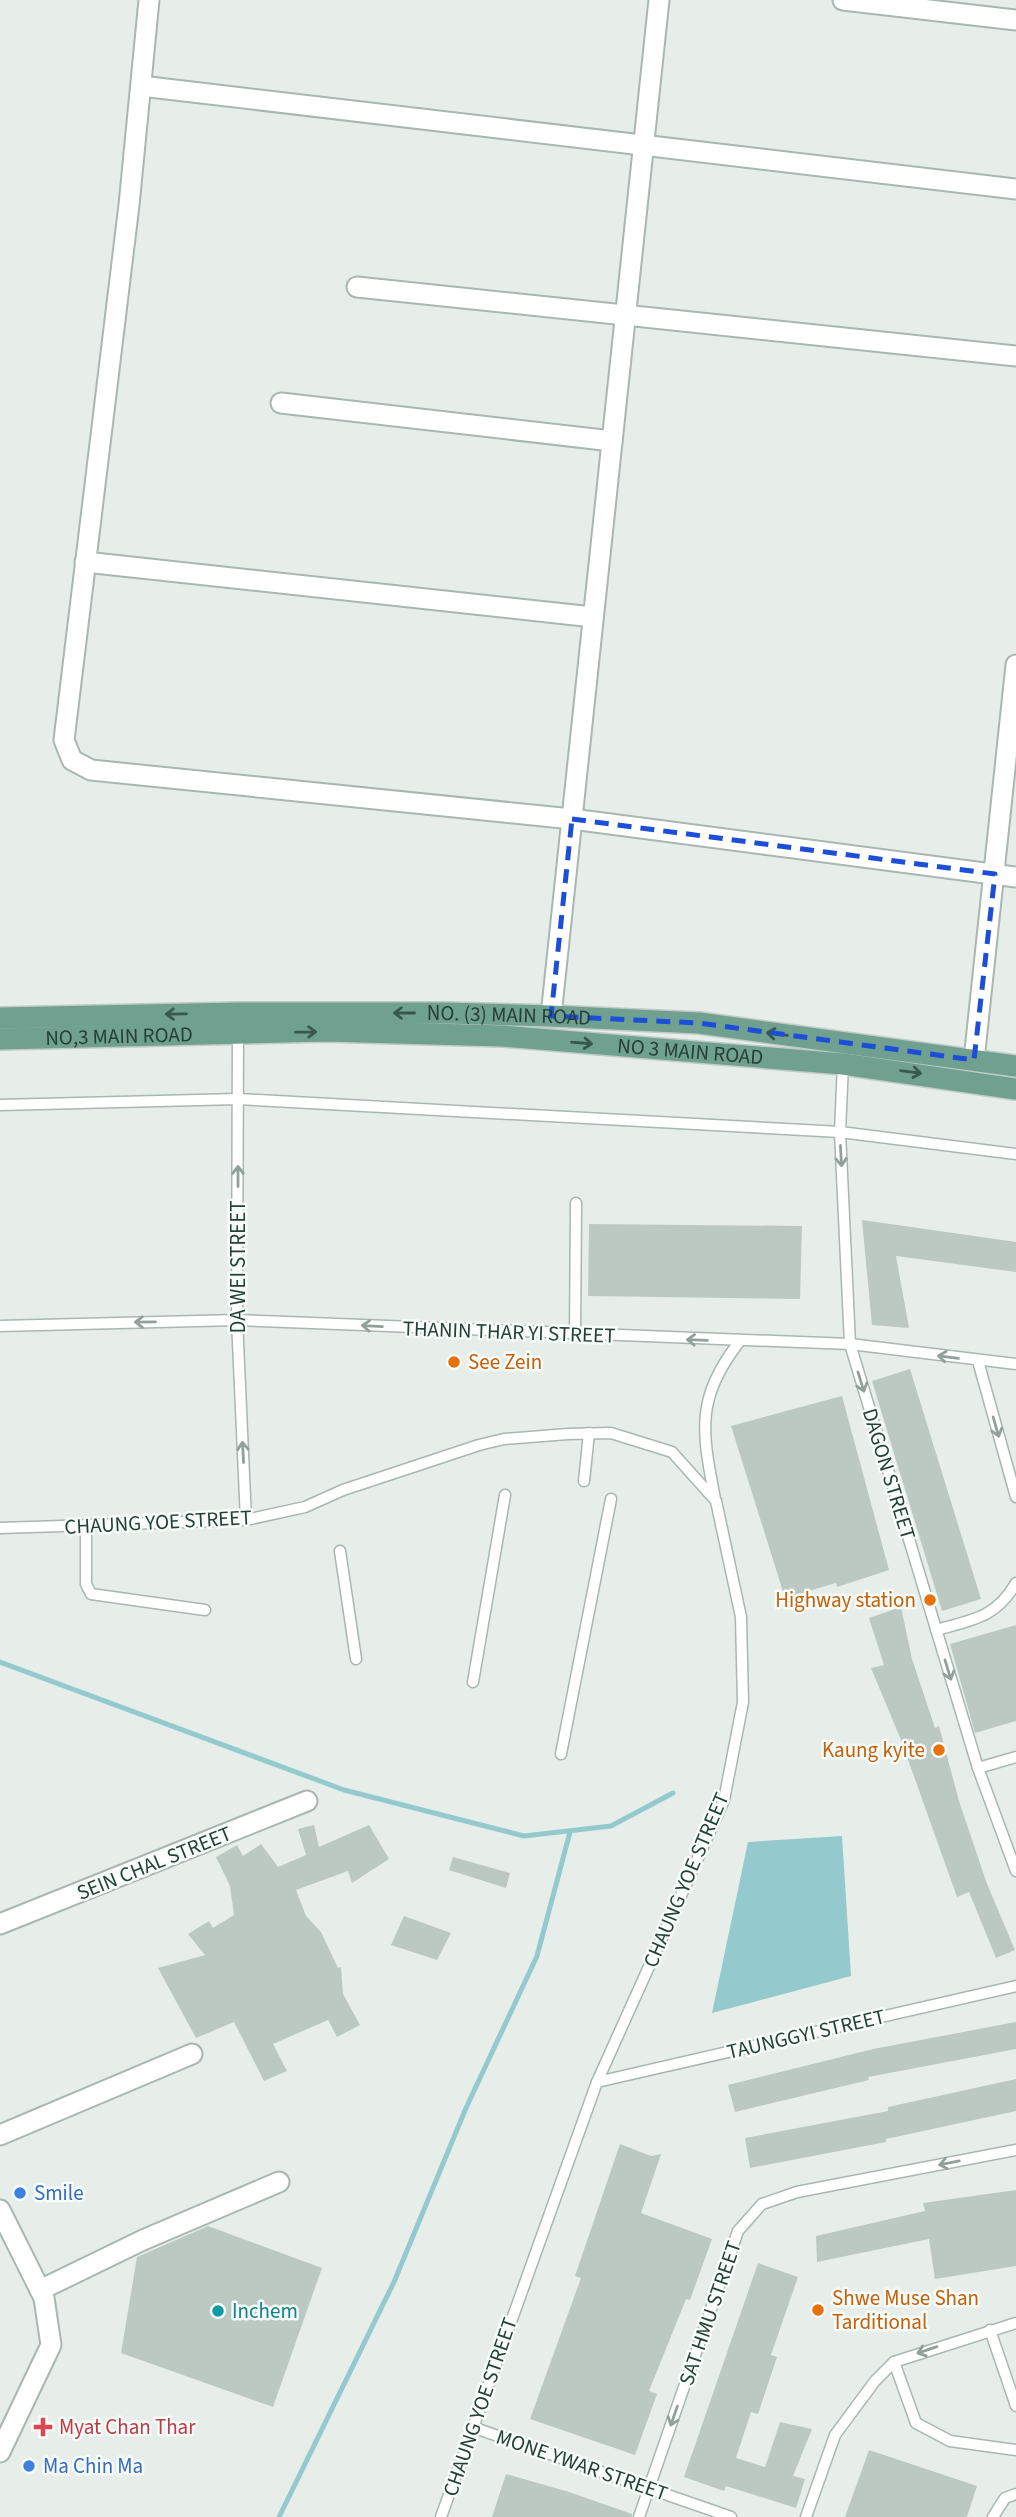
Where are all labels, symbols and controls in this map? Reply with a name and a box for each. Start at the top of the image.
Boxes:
street label: NO. (3) MAIN ROAD [427,998,592,1033]
one-way arrow [393,1006,416,1020]
one-way arrow [165,1008,188,1021]
street label: NO,3 MAIN ROAD [45,1019,193,1053]
one-way arrow [295,1025,318,1039]
one-way arrow [767,1027,789,1040]
street label: NO 3 MAIN ROAD [616,1031,764,1072]
one-way arrow [571,1037,593,1050]
one-way arrow [899,1066,922,1079]
one-way arrow [834,1145,847,1168]
one-way arrow [231,1165,245,1188]
street label: DA WEI STREET [223,1201,253,1334]
street label: THANIN THAR YI STREET [402,1313,616,1351]
one-way arrow [133,1316,156,1329]
one-way arrow [361,1320,384,1333]
one-way arrow [686,1333,709,1347]
place label: See Zein [468,1347,542,1377]
one-way arrow [937,1351,960,1364]
marker: See Zein [446,1354,462,1370]
one-way arrow [856,1371,869,1393]
street label: DAGON STREET [855,1405,923,1543]
one-way arrow [991,1416,1004,1438]
one-way arrow [236,1441,249,1464]
street label: CHAUNG YOE STREET [64,1502,252,1542]
place label: Highway station [775,1585,916,1615]
marker: Highway station [922,1592,938,1608]
one-way arrow [943,1659,956,1681]
place label: Kaung kyite [822,1735,925,1765]
marker: Kaung kyite [931,1742,947,1758]
street label: CHAUNG YOE STREET [636,1788,736,1972]
street label: SEIN CHAL STREET [72,1818,236,1908]
street label: TAUNGGYI STREET [724,2001,888,2067]
one-way arrow [938,2156,961,2170]
place label: Smile [34,2178,84,2208]
marker: Smile [12,2185,28,2201]
street label: SAT HMU STREET [671,2237,749,2389]
place label: Shwe Muse Shan Tarditional [832,2283,979,2337]
place label: Inchem [232,2296,298,2326]
marker: Shwe Muse Shan Tarditional [810,2302,826,2318]
marker: Inchem [210,2303,226,2319]
street label: CHAUNG YOE STREET [435,2314,525,2500]
one-way arrow [917,2345,939,2357]
one-way arrow [667,2404,679,2426]
place label: Myat Chan Thar [59,2412,196,2442]
marker: Myat Chan Thar [33,2417,53,2437]
street label: MONE YWAR STREET [492,2422,672,2508]
place label: Ma Chin Ma [43,2451,143,2481]
marker: Ma Chin Ma [21,2458,37,2474]

